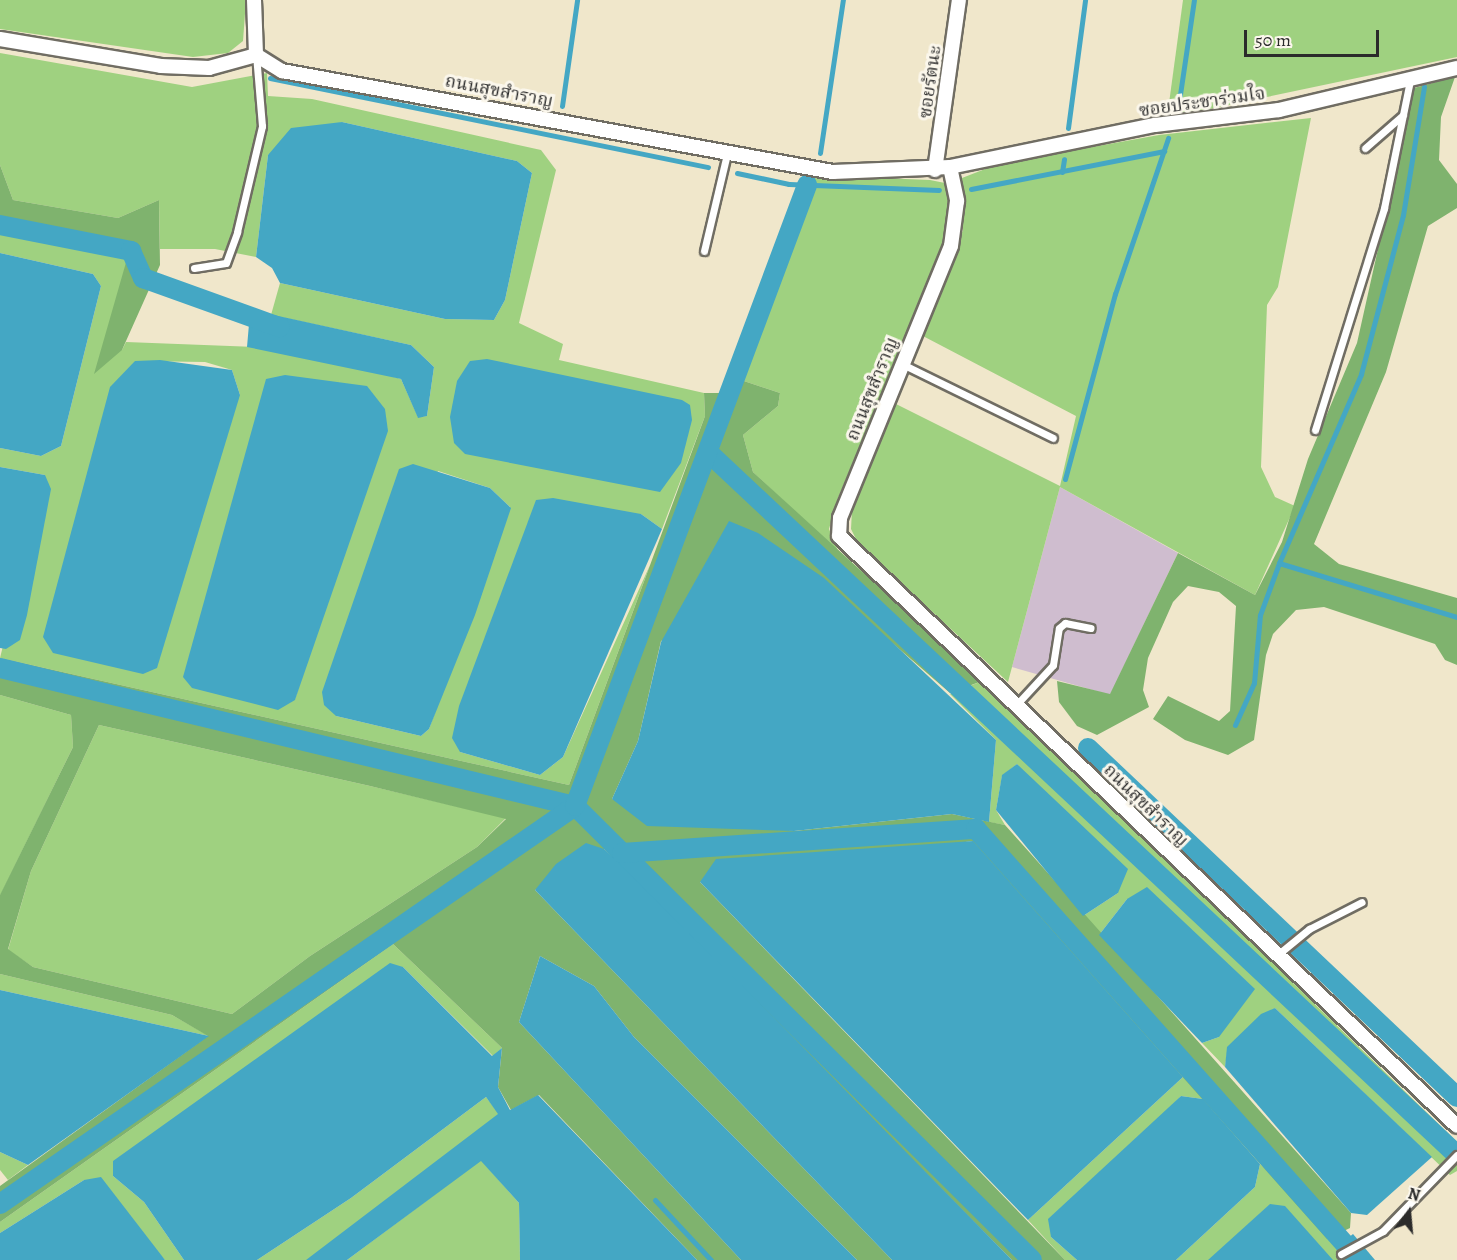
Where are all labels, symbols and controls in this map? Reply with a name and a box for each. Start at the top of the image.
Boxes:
scale bar [1247,18,1382,56]
text: 50 m [1255,28,1291,52]
street label: ซอยรัตนะ [914,44,946,120]
street label: ถนนสุขสำราญ [443,70,555,112]
street label: ซอยประชาร่วมใจ [1138,82,1266,122]
street label: ถนนสุขสำราญ [841,334,903,444]
street label: ถนนสุขสำราญ [1099,759,1193,851]
north arrow [1379,1182,1439,1242]
text: N [1405,1183,1423,1207]

